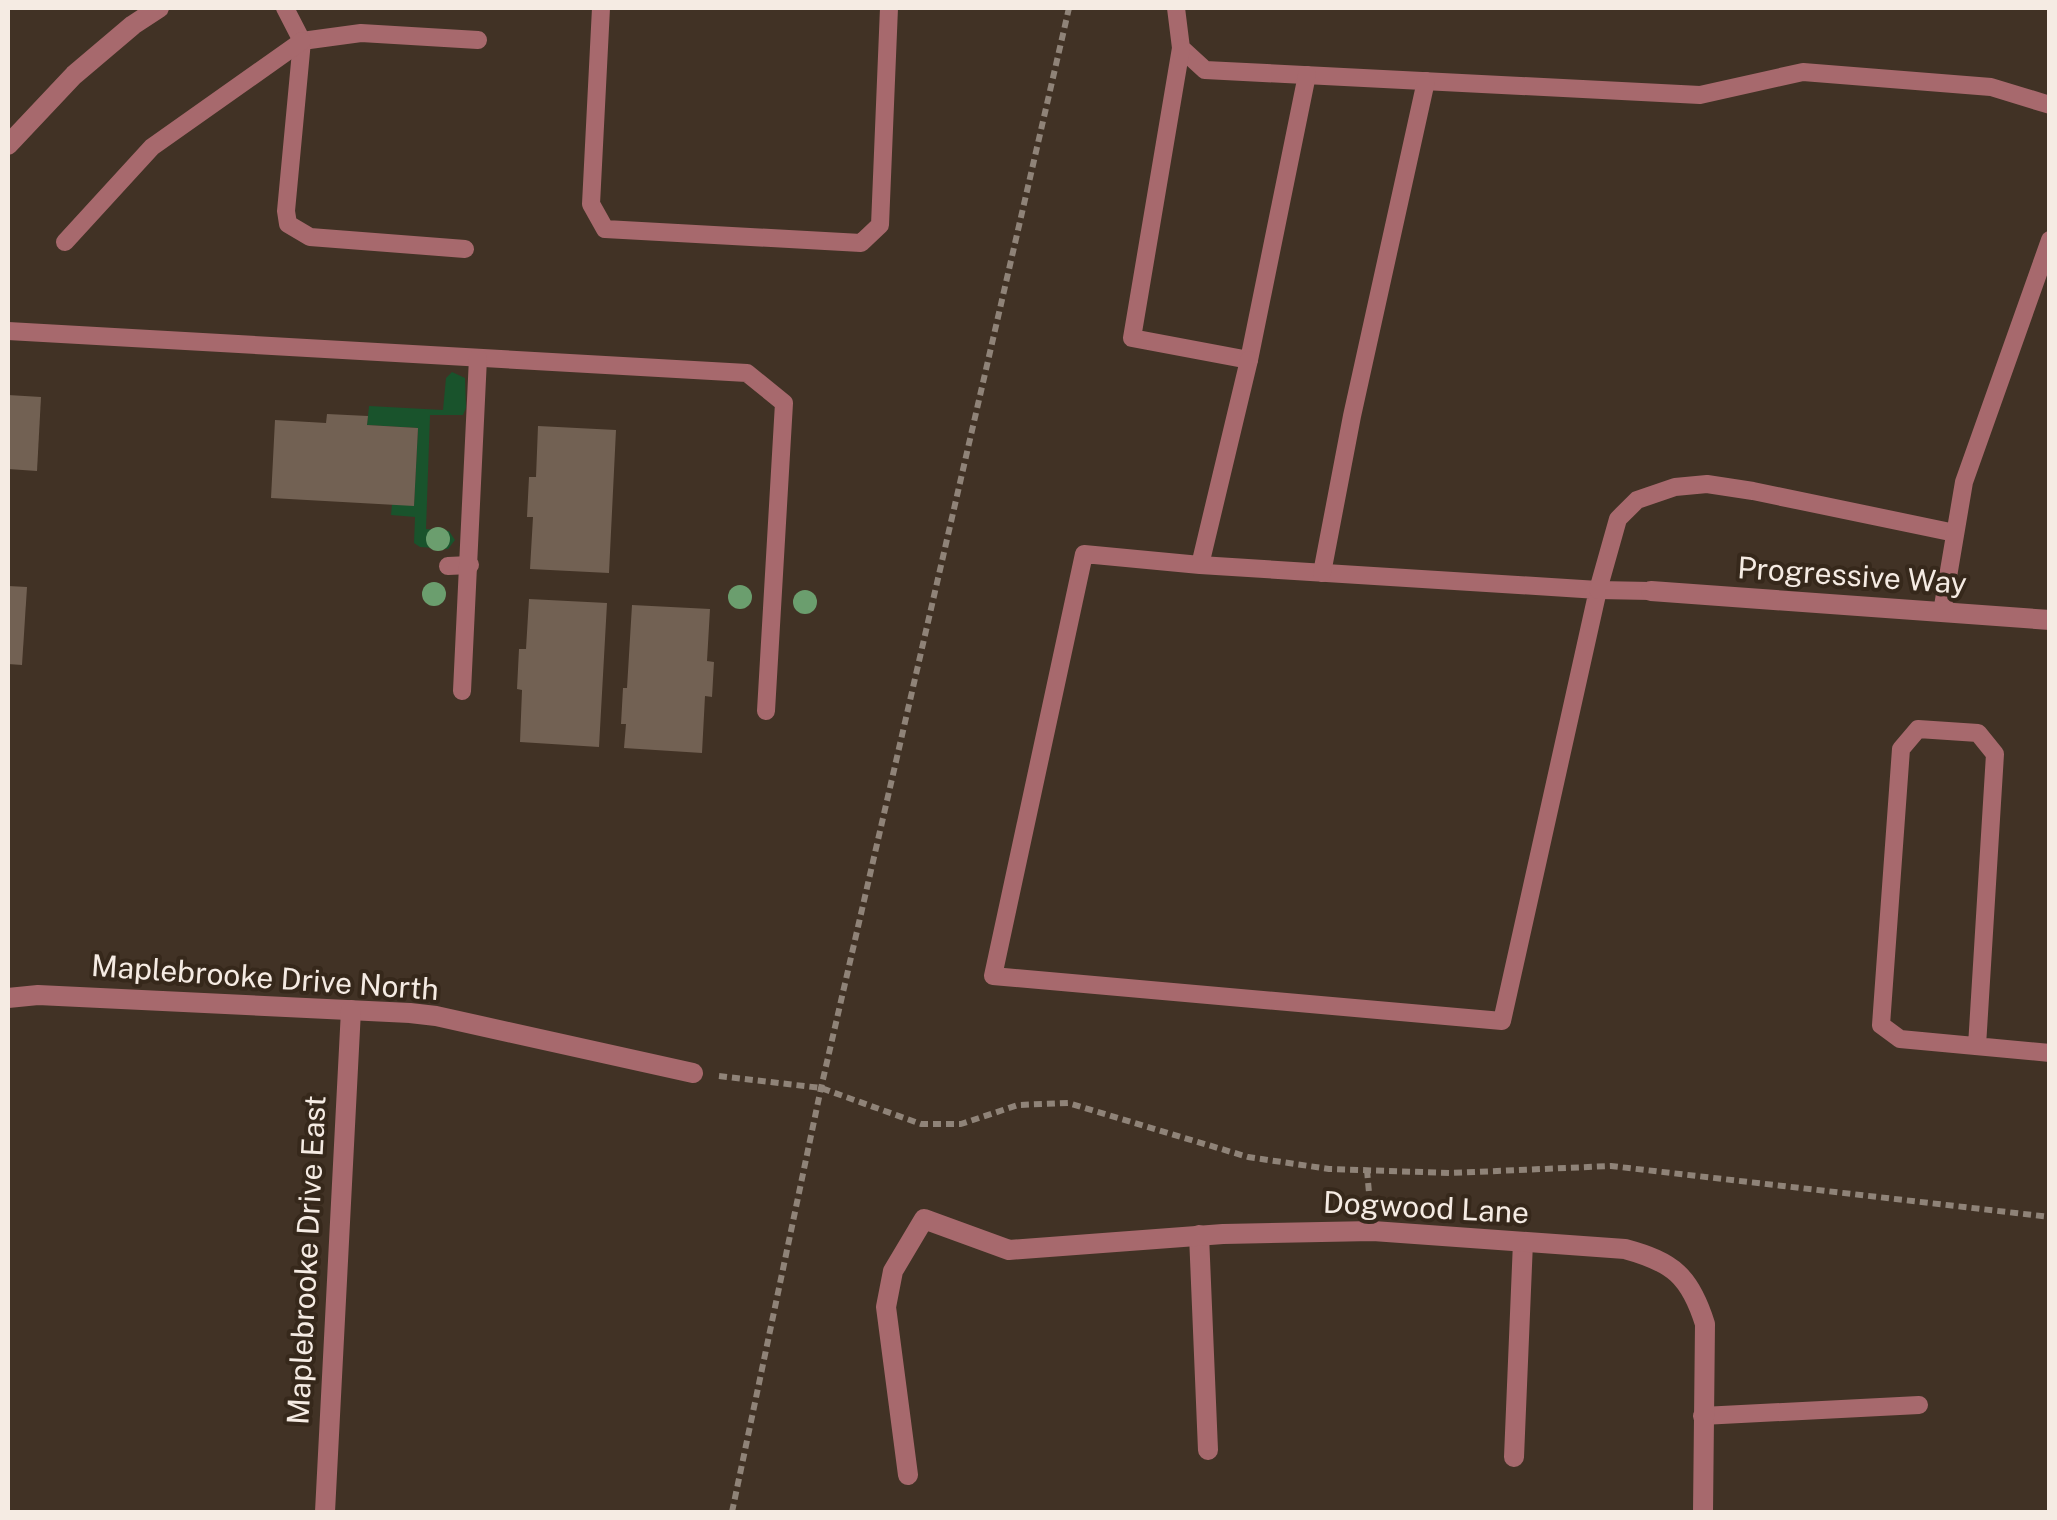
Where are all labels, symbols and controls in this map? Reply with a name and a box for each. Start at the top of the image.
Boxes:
street label: Progressive Way [1736,549,1968,601]
street label: Maplebrooke Drive North [90,947,440,1007]
street label: Maplebrooke Drive East [279,1094,333,1426]
street label: Dogwood Lane [1322,1184,1530,1230]

